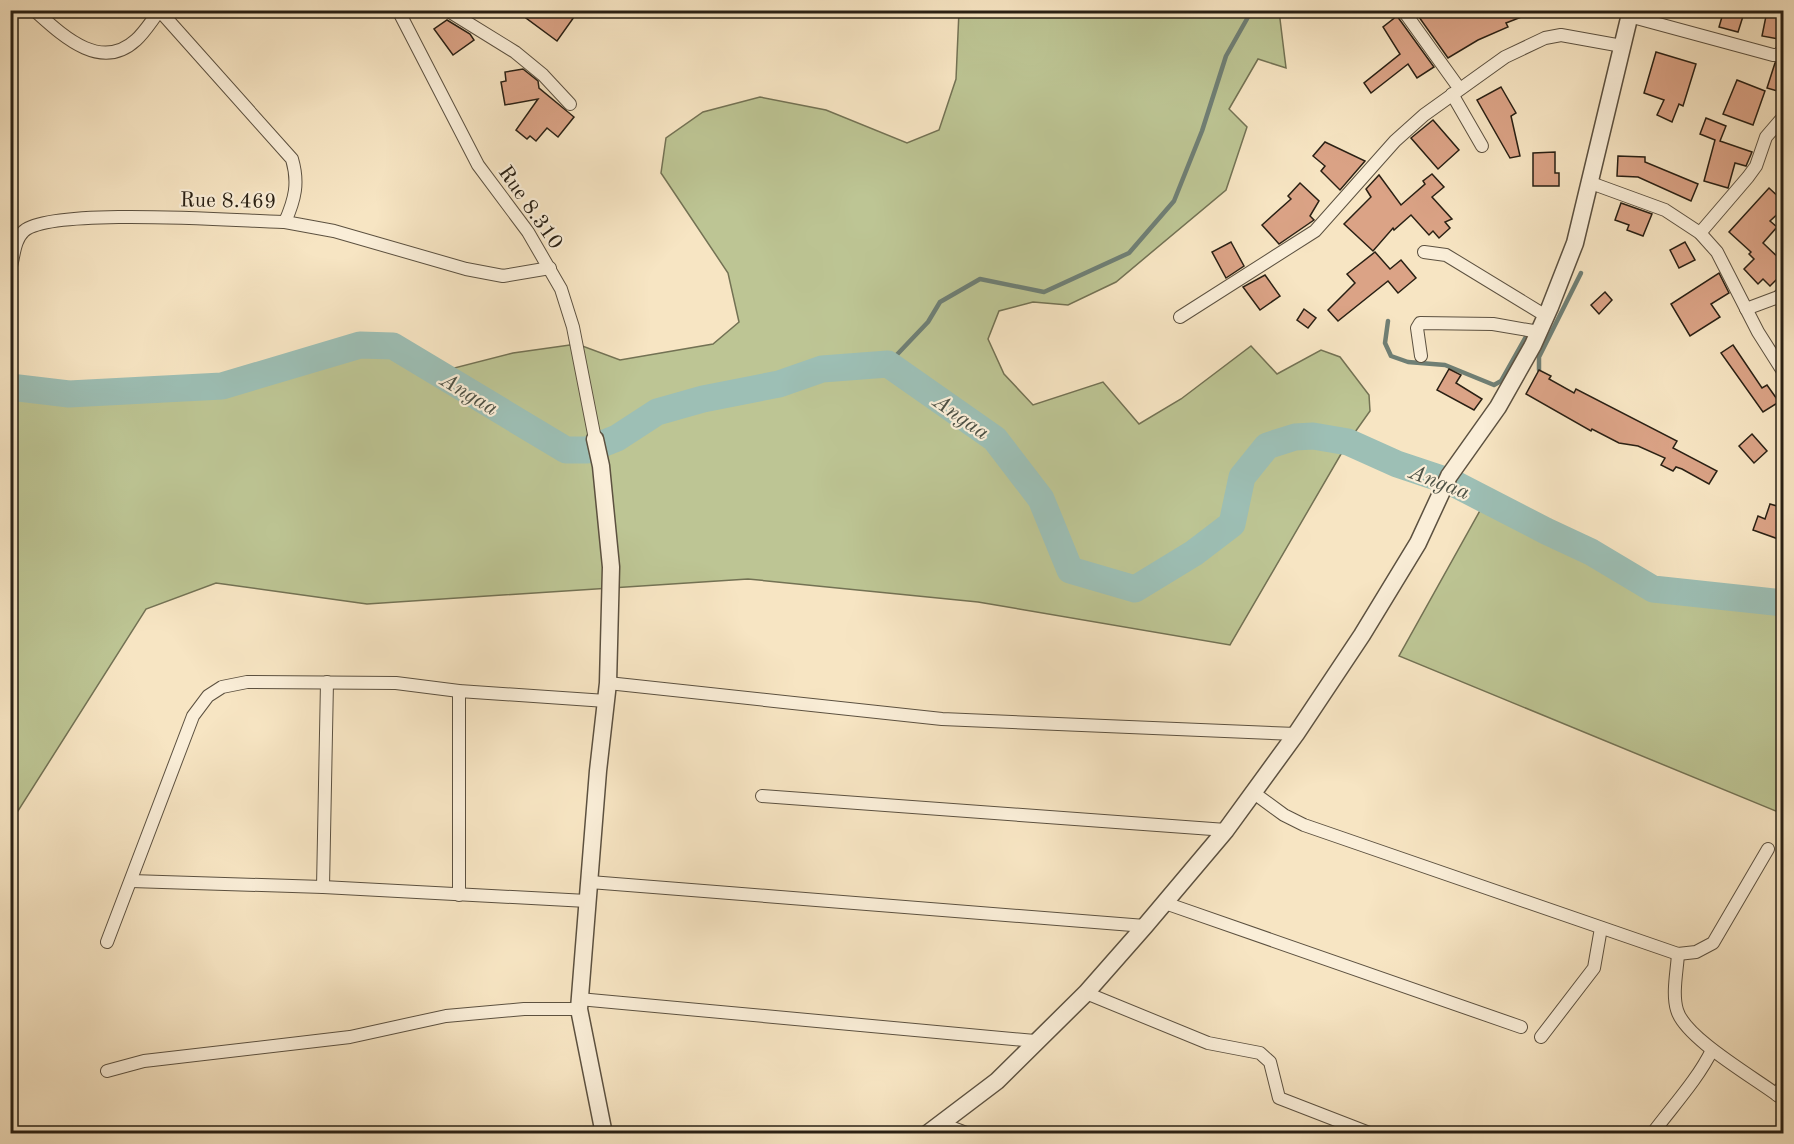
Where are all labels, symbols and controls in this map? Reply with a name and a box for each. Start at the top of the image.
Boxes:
street label: Rue 8.310 [494,162,566,253]
street label: Rue 8.469 [180,190,276,213]
water label: Angaa [436,369,502,420]
water label: Angaa [928,390,993,445]
water label: Angaa [1405,461,1473,504]

